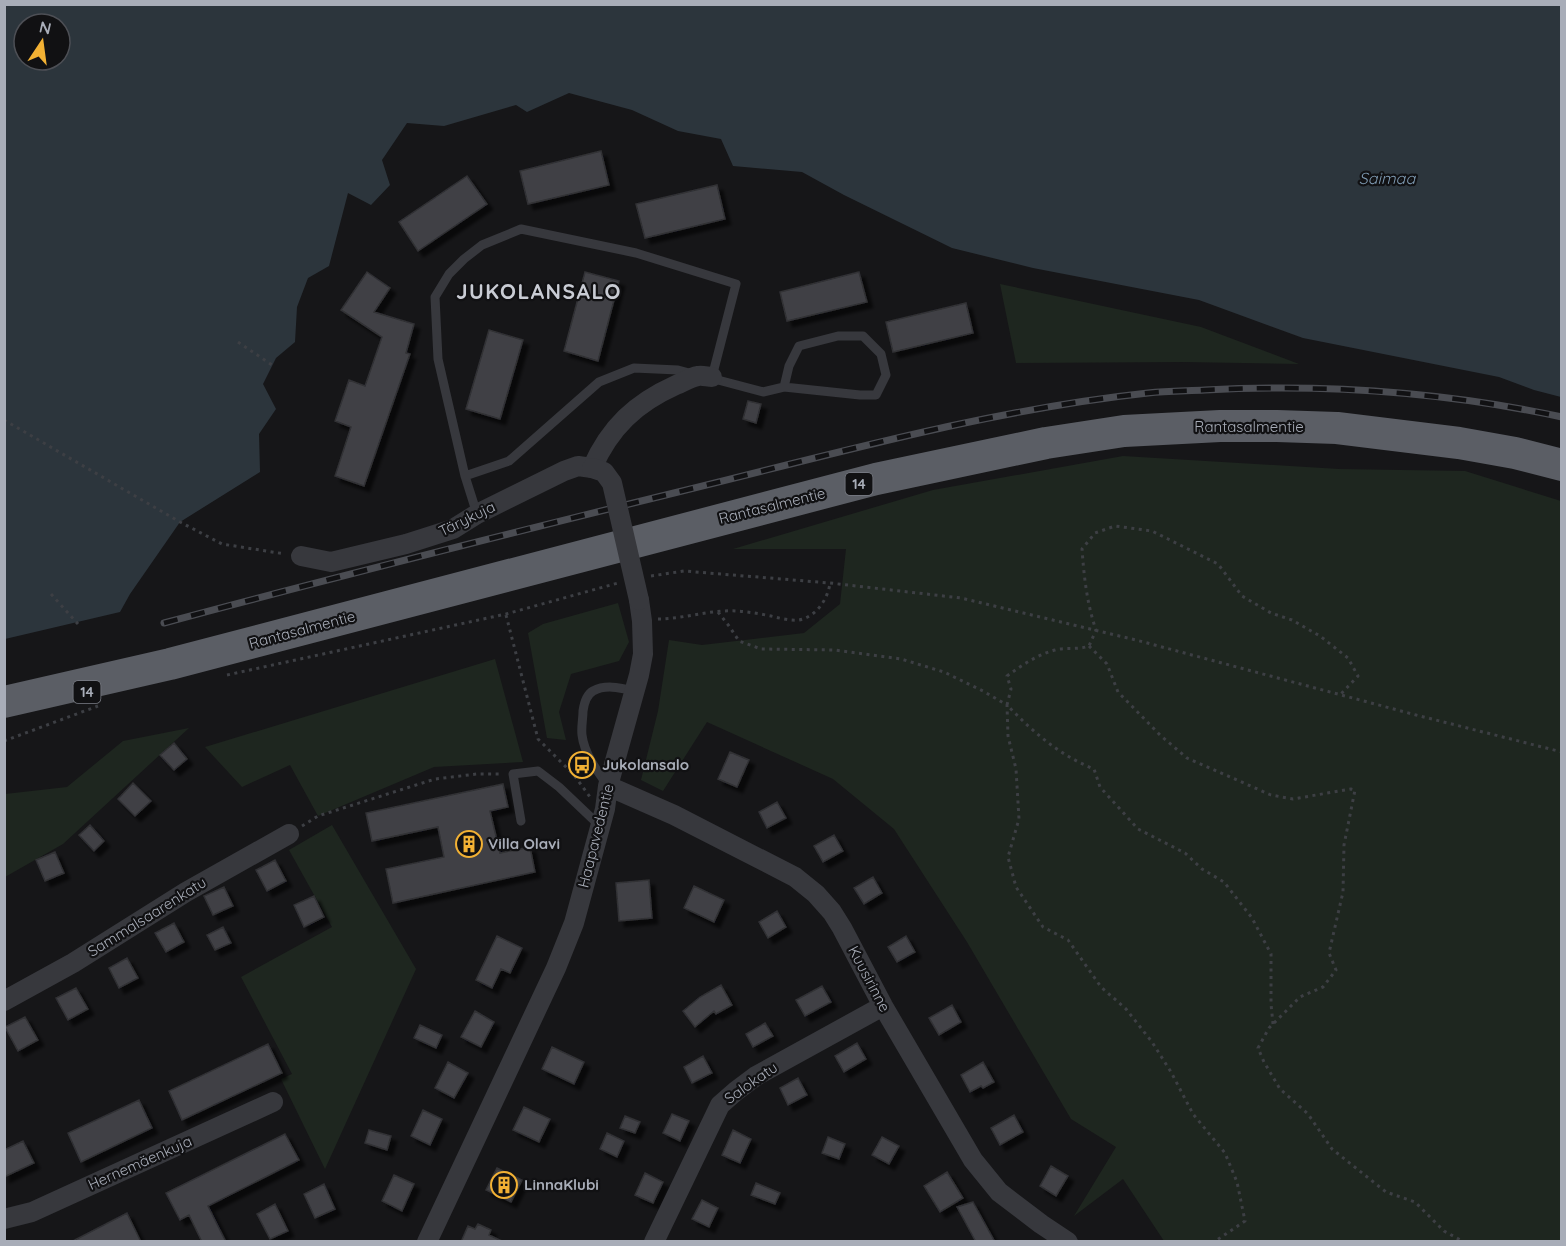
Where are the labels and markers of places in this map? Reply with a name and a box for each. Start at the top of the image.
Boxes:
bus stop icon: Jukolansalo [567,750,597,780]
place label: Jukolansalo [602,755,689,774]
building icon: Villa Olavi [454,829,484,859]
place label: Villa Olavi [488,834,560,853]
building icon: LinnaKlubi [489,1170,519,1200]
place label: LinnaKlubi [524,1175,599,1194]

